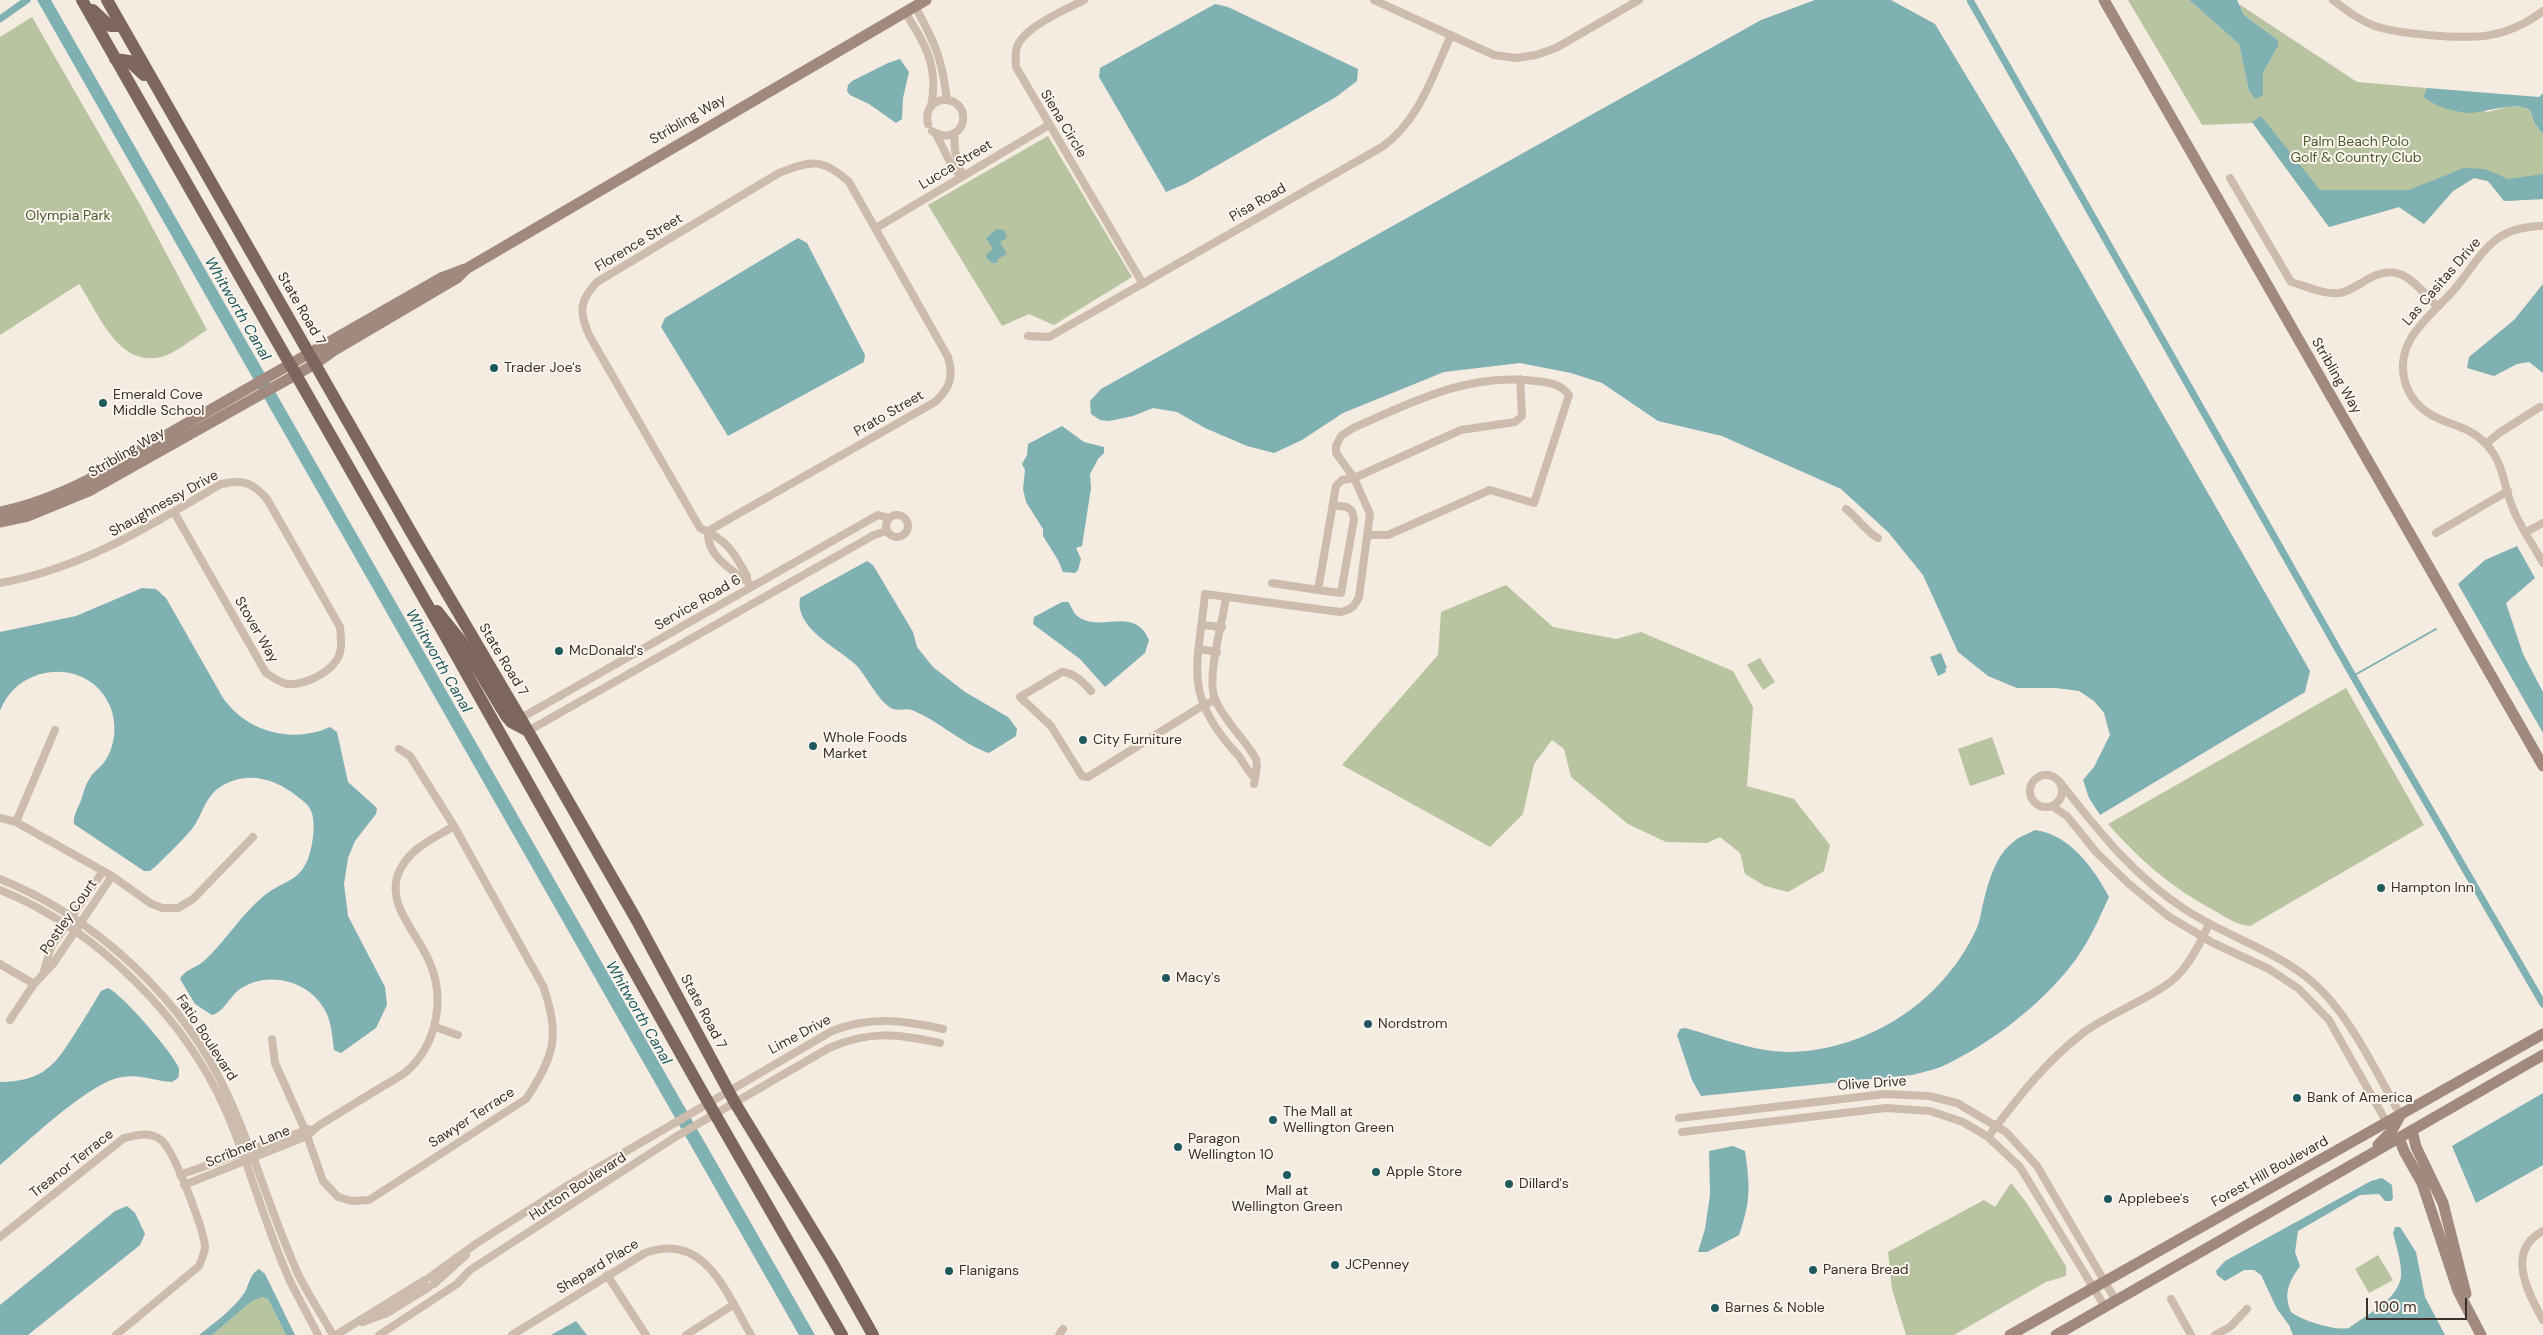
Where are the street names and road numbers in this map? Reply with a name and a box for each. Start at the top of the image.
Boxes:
street label: Siena Circle [1036,87,1090,161]
street label: Stribling Way [647,91,729,149]
street label: Lucca Street [916,137,996,193]
street label: Pisa Road [1227,180,1289,226]
street label: Florence Street [592,210,686,276]
street label: Las Casitas Drive [2399,235,2485,329]
street label: State Road 7 [273,269,329,349]
street label: Stribling Way [2307,335,2365,417]
street label: Prato Street [851,387,927,441]
street label: Stribling Way [86,424,168,482]
street label: Shaughnessy Drive [107,467,221,541]
street label: Service Road 6 [652,572,744,634]
street label: Stover Way [230,594,282,666]
street label: State Road 7 [475,621,531,699]
street label: Postley Court [37,876,101,958]
street label: State Road 7 [676,972,730,1052]
street label: Fatio Boulevard [172,992,240,1084]
street label: Lime Drive [766,1012,834,1058]
street label: Olive Drive [1837,1073,1907,1095]
street label: Sawyer Terrace [426,1084,518,1152]
street label: Scribner Lane [203,1122,293,1172]
street label: Treanor Terrace [27,1126,117,1202]
street label: Forest Hill Boulevard [2209,1133,2331,1211]
street label: Hutton Boulevard [526,1149,630,1225]
street label: Shepard Place [554,1236,642,1298]

